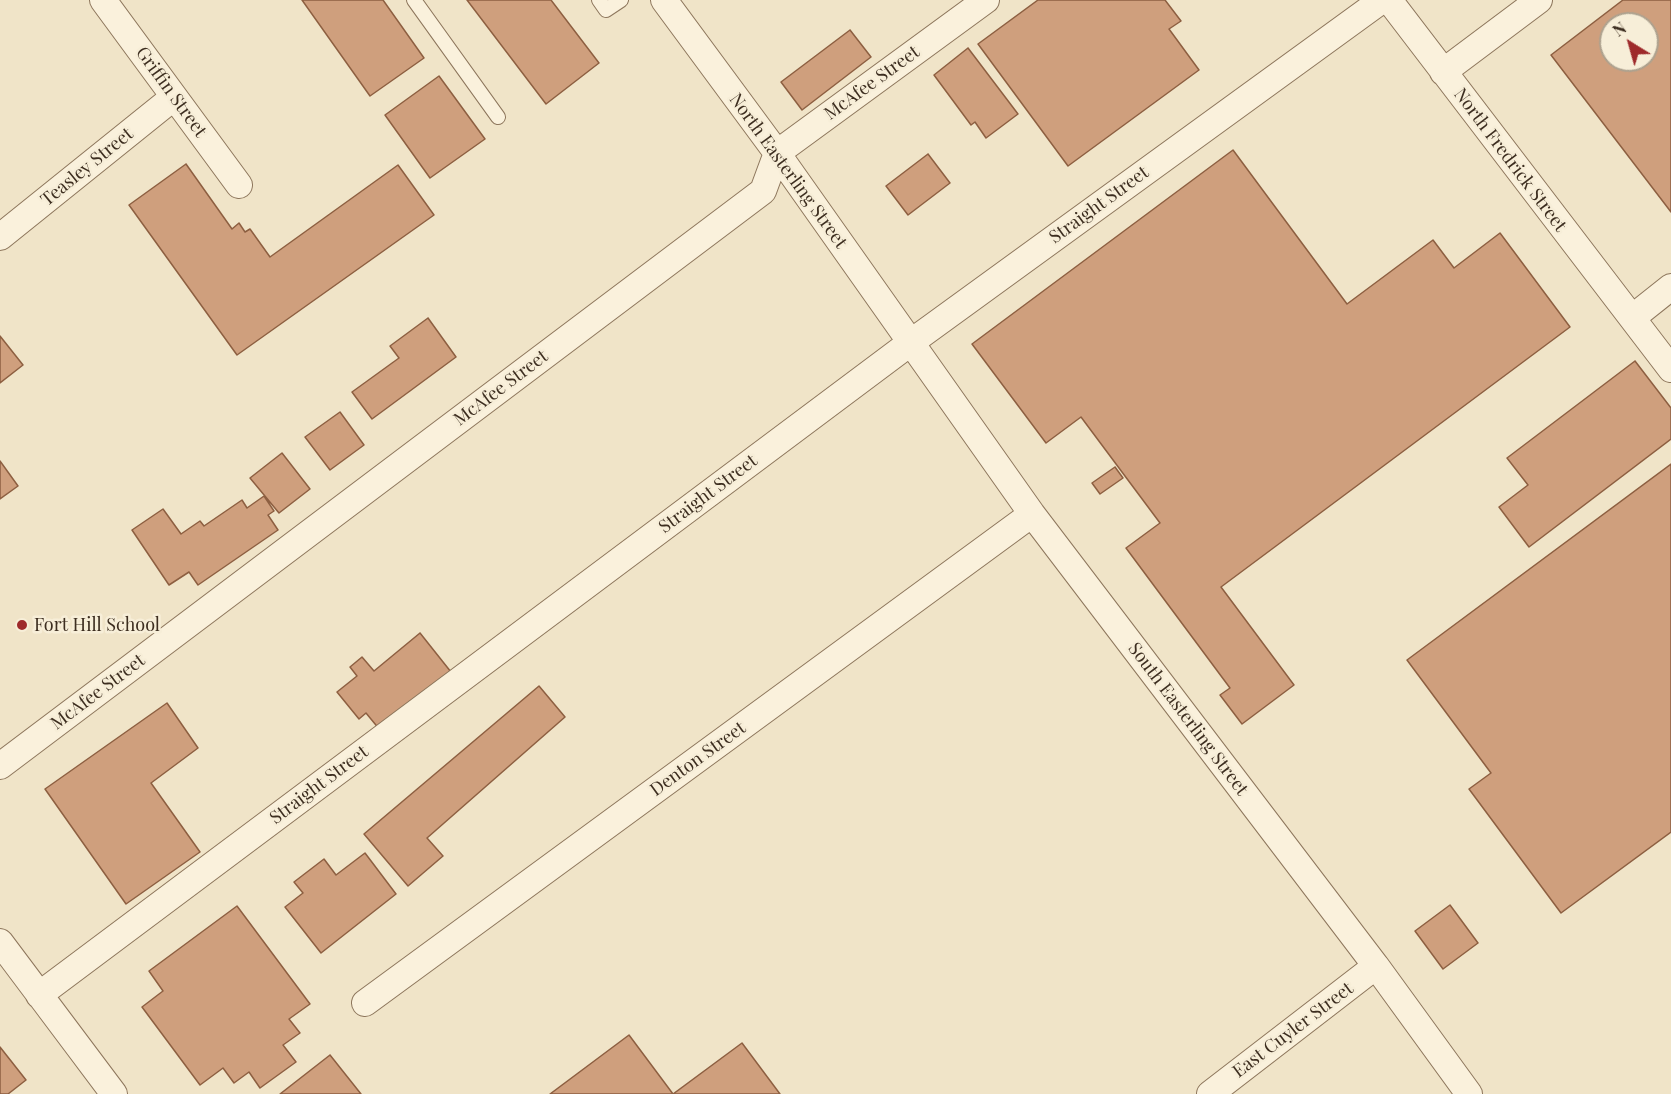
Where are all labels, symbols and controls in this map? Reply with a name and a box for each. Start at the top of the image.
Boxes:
north arrow [1599,12,1659,72]
text: N [1608,17,1630,41]
street label: McAfee Street [820,41,924,125]
street label: Griffin Street [131,43,211,141]
street label: North Fredrick Street [1449,84,1571,236]
street label: North Easterling Street [725,89,851,253]
street label: Teasley Street [37,123,137,211]
street label: Straight Street [1045,162,1153,248]
street label: McAfee Street [450,346,552,430]
street label: Straight Street [655,450,761,538]
place label: Fort Hill School [34,614,160,636]
marker: Fort Hill School [15,618,29,632]
street label: South Easterling Street [1123,638,1253,800]
street label: McAfee Street [47,650,149,734]
street label: Denton Street [646,717,750,801]
street label: Straight Street [266,741,372,829]
street label: East Cuyler Street [1229,978,1357,1082]

